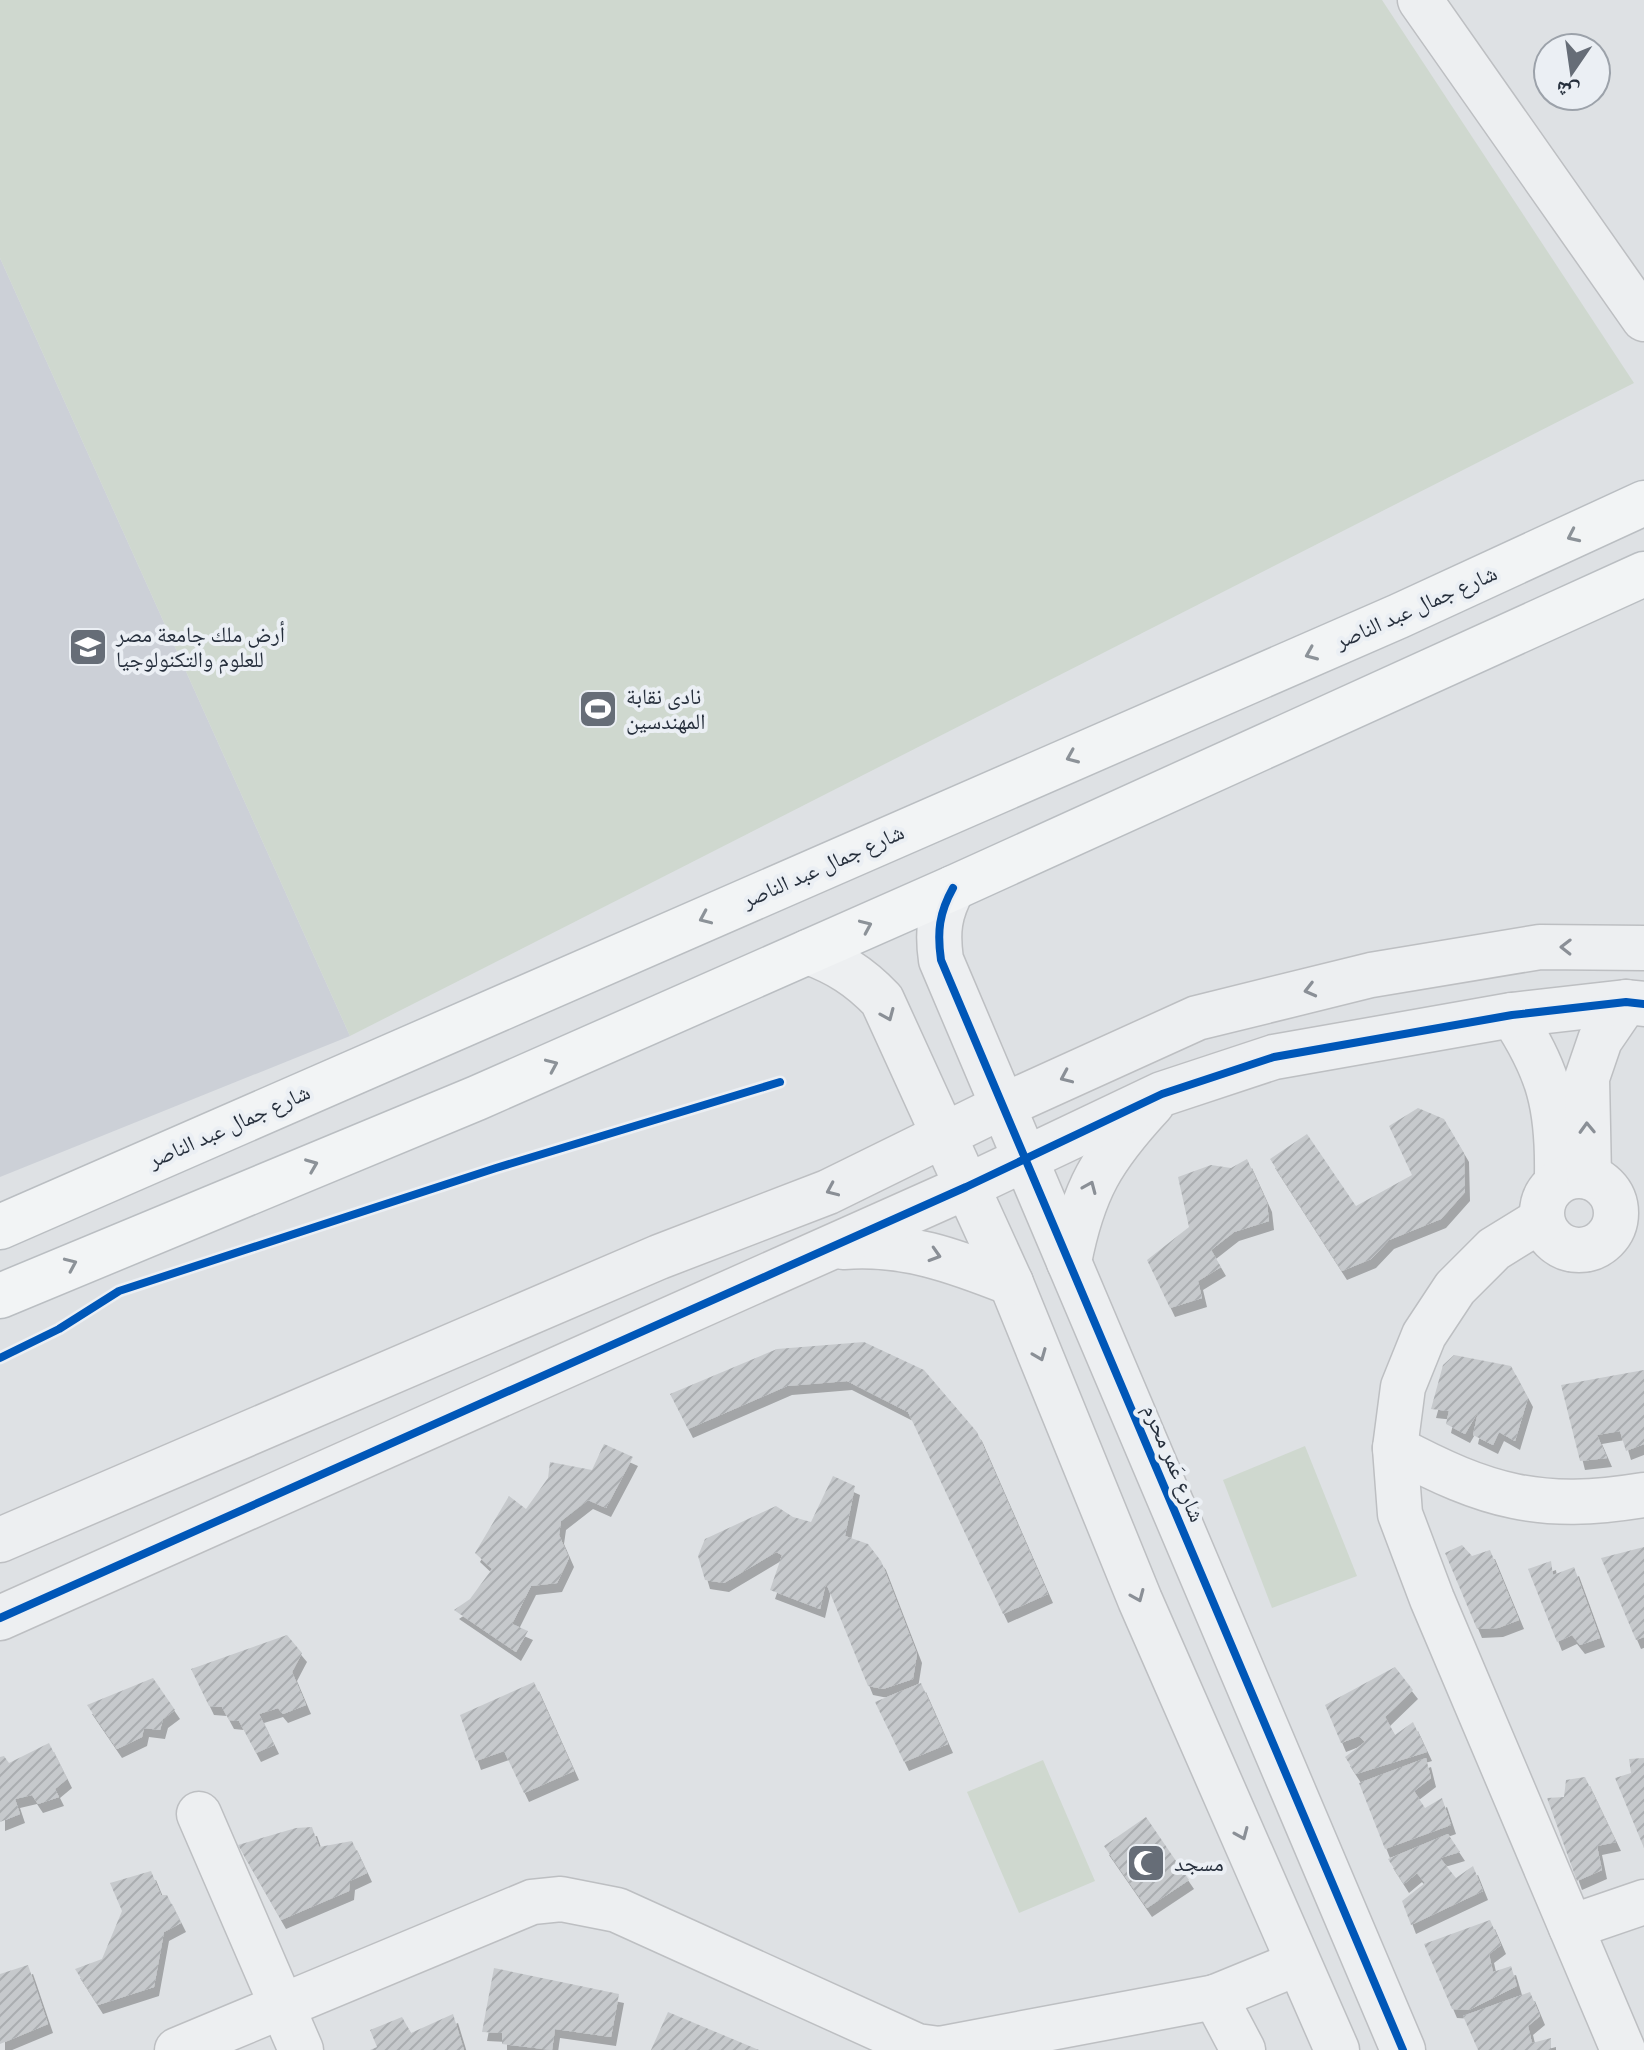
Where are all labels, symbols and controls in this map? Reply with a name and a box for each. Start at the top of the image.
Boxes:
north arrow [1532,32,1612,112]
text: ش [1553,75,1582,107]
one-way arrow [1567,526,1581,542]
street label: شارع جمال عبد الناصر [1330,559,1501,655]
place label: أرض ملك جامعة مصر للعلوم والتكنولوجيا [115,621,285,674]
school or university icon: أرض ملك جامعة مصر للعلوم والتكنولوجيا [67,626,109,668]
one-way arrow [1305,645,1319,661]
place label: نادى نقابة المهندسين [626,683,706,735]
sports icon: نادى نقابة المهندسين [577,688,619,730]
one-way arrow [1066,748,1080,764]
street label: شارع جمال عبد الناصر [737,818,908,914]
one-way arrow [699,908,714,924]
one-way arrow [858,919,873,935]
one-way arrow [1559,939,1572,956]
one-way arrow [1304,980,1318,997]
one-way arrow [878,1007,894,1021]
one-way arrow [543,1058,558,1074]
one-way arrow [1060,1067,1075,1083]
street label: شارع جمال عبد الناصر [143,1078,314,1174]
one-way arrow [1578,1121,1595,1134]
one-way arrow [304,1158,318,1175]
one-way arrow [826,1180,840,1196]
one-way arrow [1081,1181,1097,1195]
one-way arrow [927,1246,941,1262]
one-way arrow [63,1258,78,1274]
one-way arrow [1030,1347,1047,1361]
street label: شارع عَمر محرم [1136,1400,1211,1526]
one-way arrow [1129,1588,1145,1602]
one-way arrow [1232,1826,1248,1840]
mosque icon: مسجد [1125,1842,1167,1884]
place label: مسجد [1174,1850,1224,1877]

